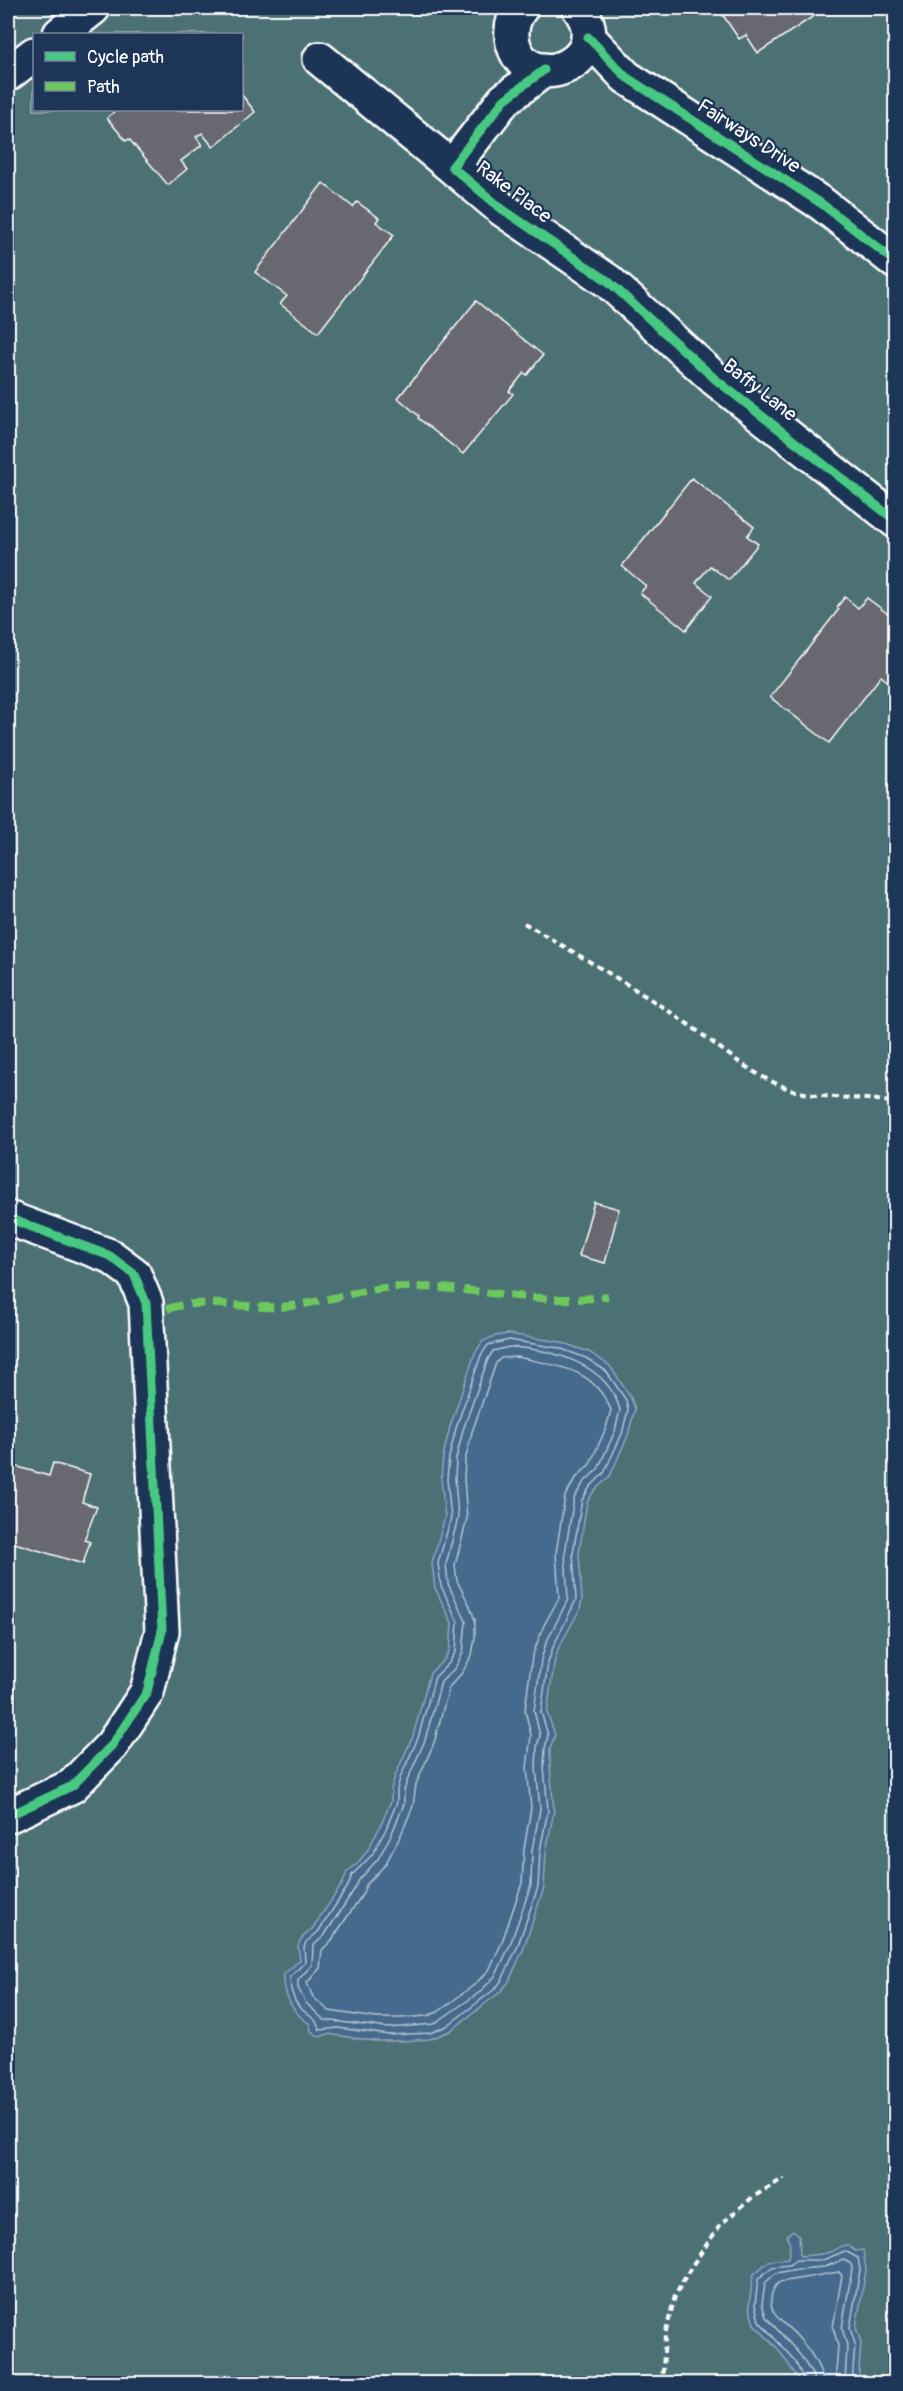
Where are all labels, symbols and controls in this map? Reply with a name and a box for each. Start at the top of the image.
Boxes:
legend [33,33,243,111]
text: Cycle path [87,46,164,69]
text: Path [87,76,120,99]
street label: Fairways Drive [693,93,805,179]
street label: Rake Place [471,155,557,229]
street label: Baffy Lane [718,353,802,427]

